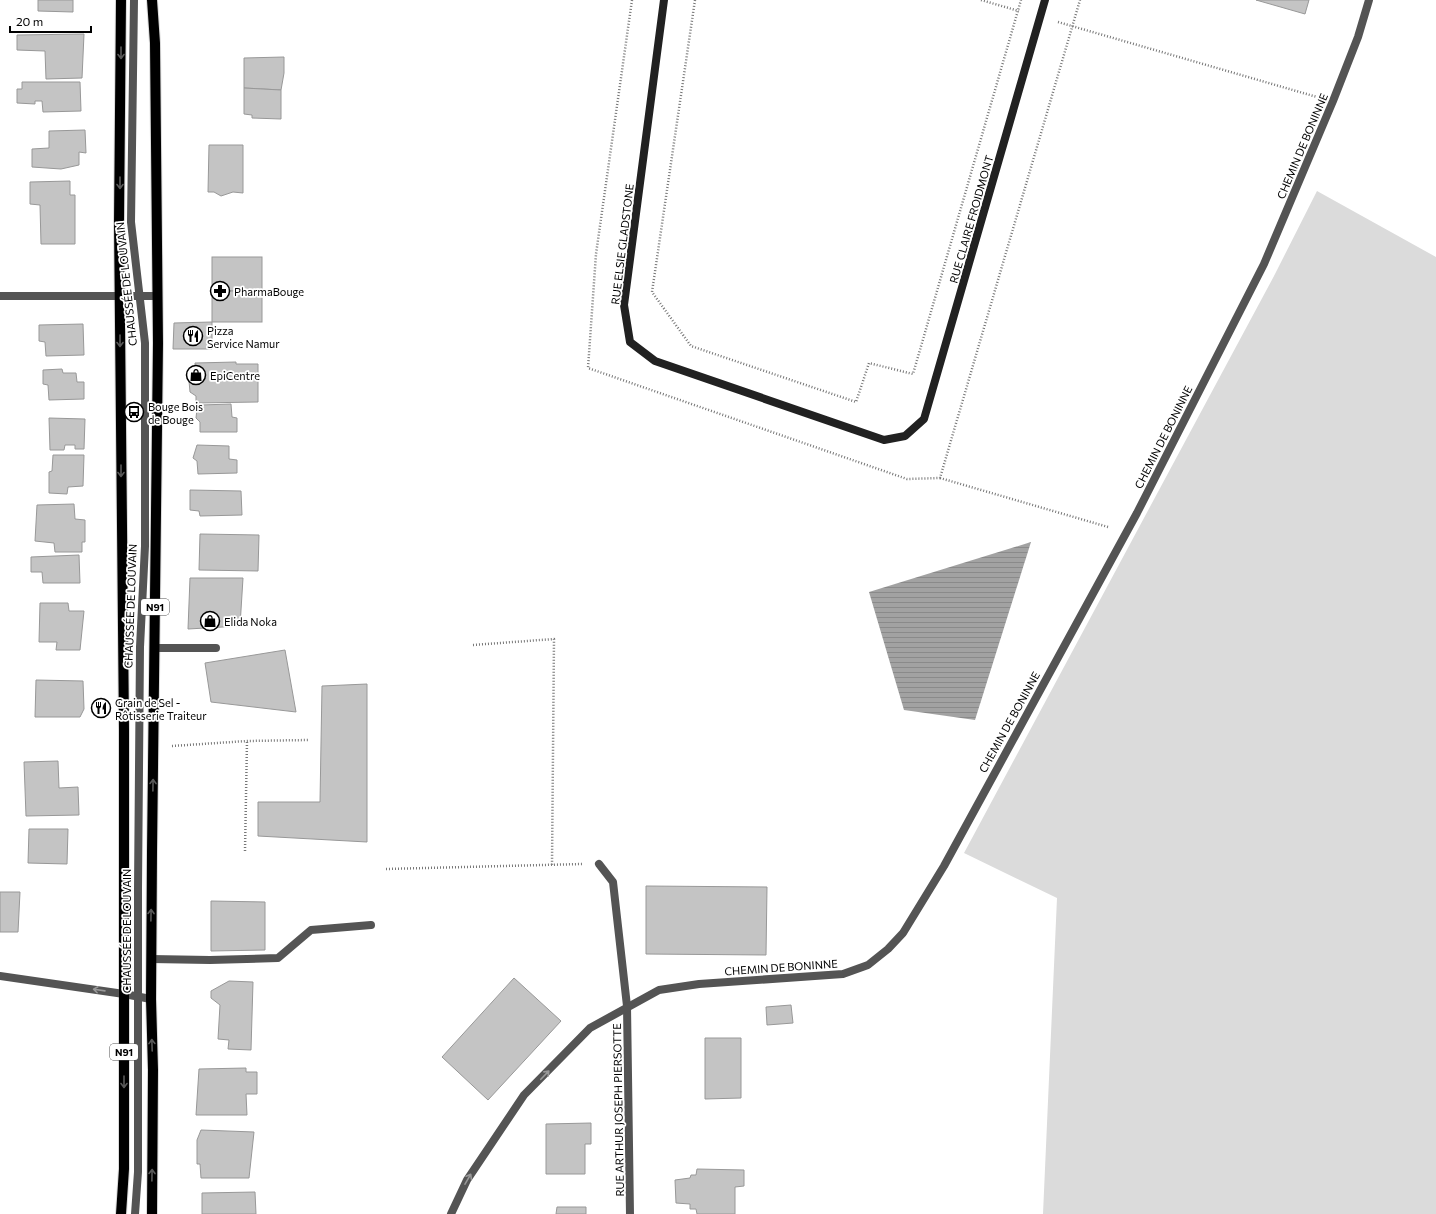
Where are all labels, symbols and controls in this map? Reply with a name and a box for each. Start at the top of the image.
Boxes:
scale bar [10,8,91,34]
text: 20 m [16,14,43,28]
one-way arrow [117,46,125,59]
street label: CHEMIN DE BONINNE [1274,91,1330,201]
street label: RUE CLAIRE FROIDMONT [946,154,996,284]
one-way arrow [116,176,124,189]
street label: RUE ELSIE GLADSTONE [608,183,636,305]
street label: CHAUSSÉE DE LOUVAIN [112,221,139,347]
pharmacy icon: PharmaBouge [209,280,231,302]
place label: PharmaBouge [234,285,304,298]
place label: Pizza Service Namur [207,324,280,350]
restaurant icon: Pizza Service Namur [182,325,204,347]
one-way arrow [116,334,124,347]
shop icon: EpiCentre [185,364,207,386]
place label: EpiCentre [210,369,260,382]
street label: CHEMIN DE BONINNE [1131,383,1195,491]
place label: Bouge Bois de Bouge [148,400,203,426]
bus stop icon: Bouge Bois de Bouge [123,401,145,423]
one-way arrow [117,464,125,477]
street label: CHAUSSÉE DE LOUVAIN [120,543,139,669]
road number: N91 [141,599,169,615]
shop icon: Elida Noka [199,610,221,632]
place label: Elida Noka [224,615,277,628]
street label: CHEMIN DE BONINNE [976,669,1042,775]
place label: Grain de Sel - Rôtisserie Traiteur [115,696,207,722]
restaurant icon: Grain de Sel - Rôtisserie Traiteur [90,697,112,719]
one-way arrow [149,779,157,792]
street label: CHAUSSÉE DE LOUVAIN [119,869,133,993]
one-way arrow [148,909,155,922]
street label: CHEMIN DE BONINNE [724,957,838,977]
one-way arrow [93,986,106,994]
street label: RUE ARTHUR JOSEPH PIERSOTTE [610,1023,627,1197]
one-way arrow [149,1039,156,1052]
road number: N91 [110,1044,138,1060]
one-way arrow [540,1070,549,1080]
one-way arrow [120,1075,128,1088]
one-way arrow [148,1169,156,1182]
one-way arrow [465,1173,473,1185]

